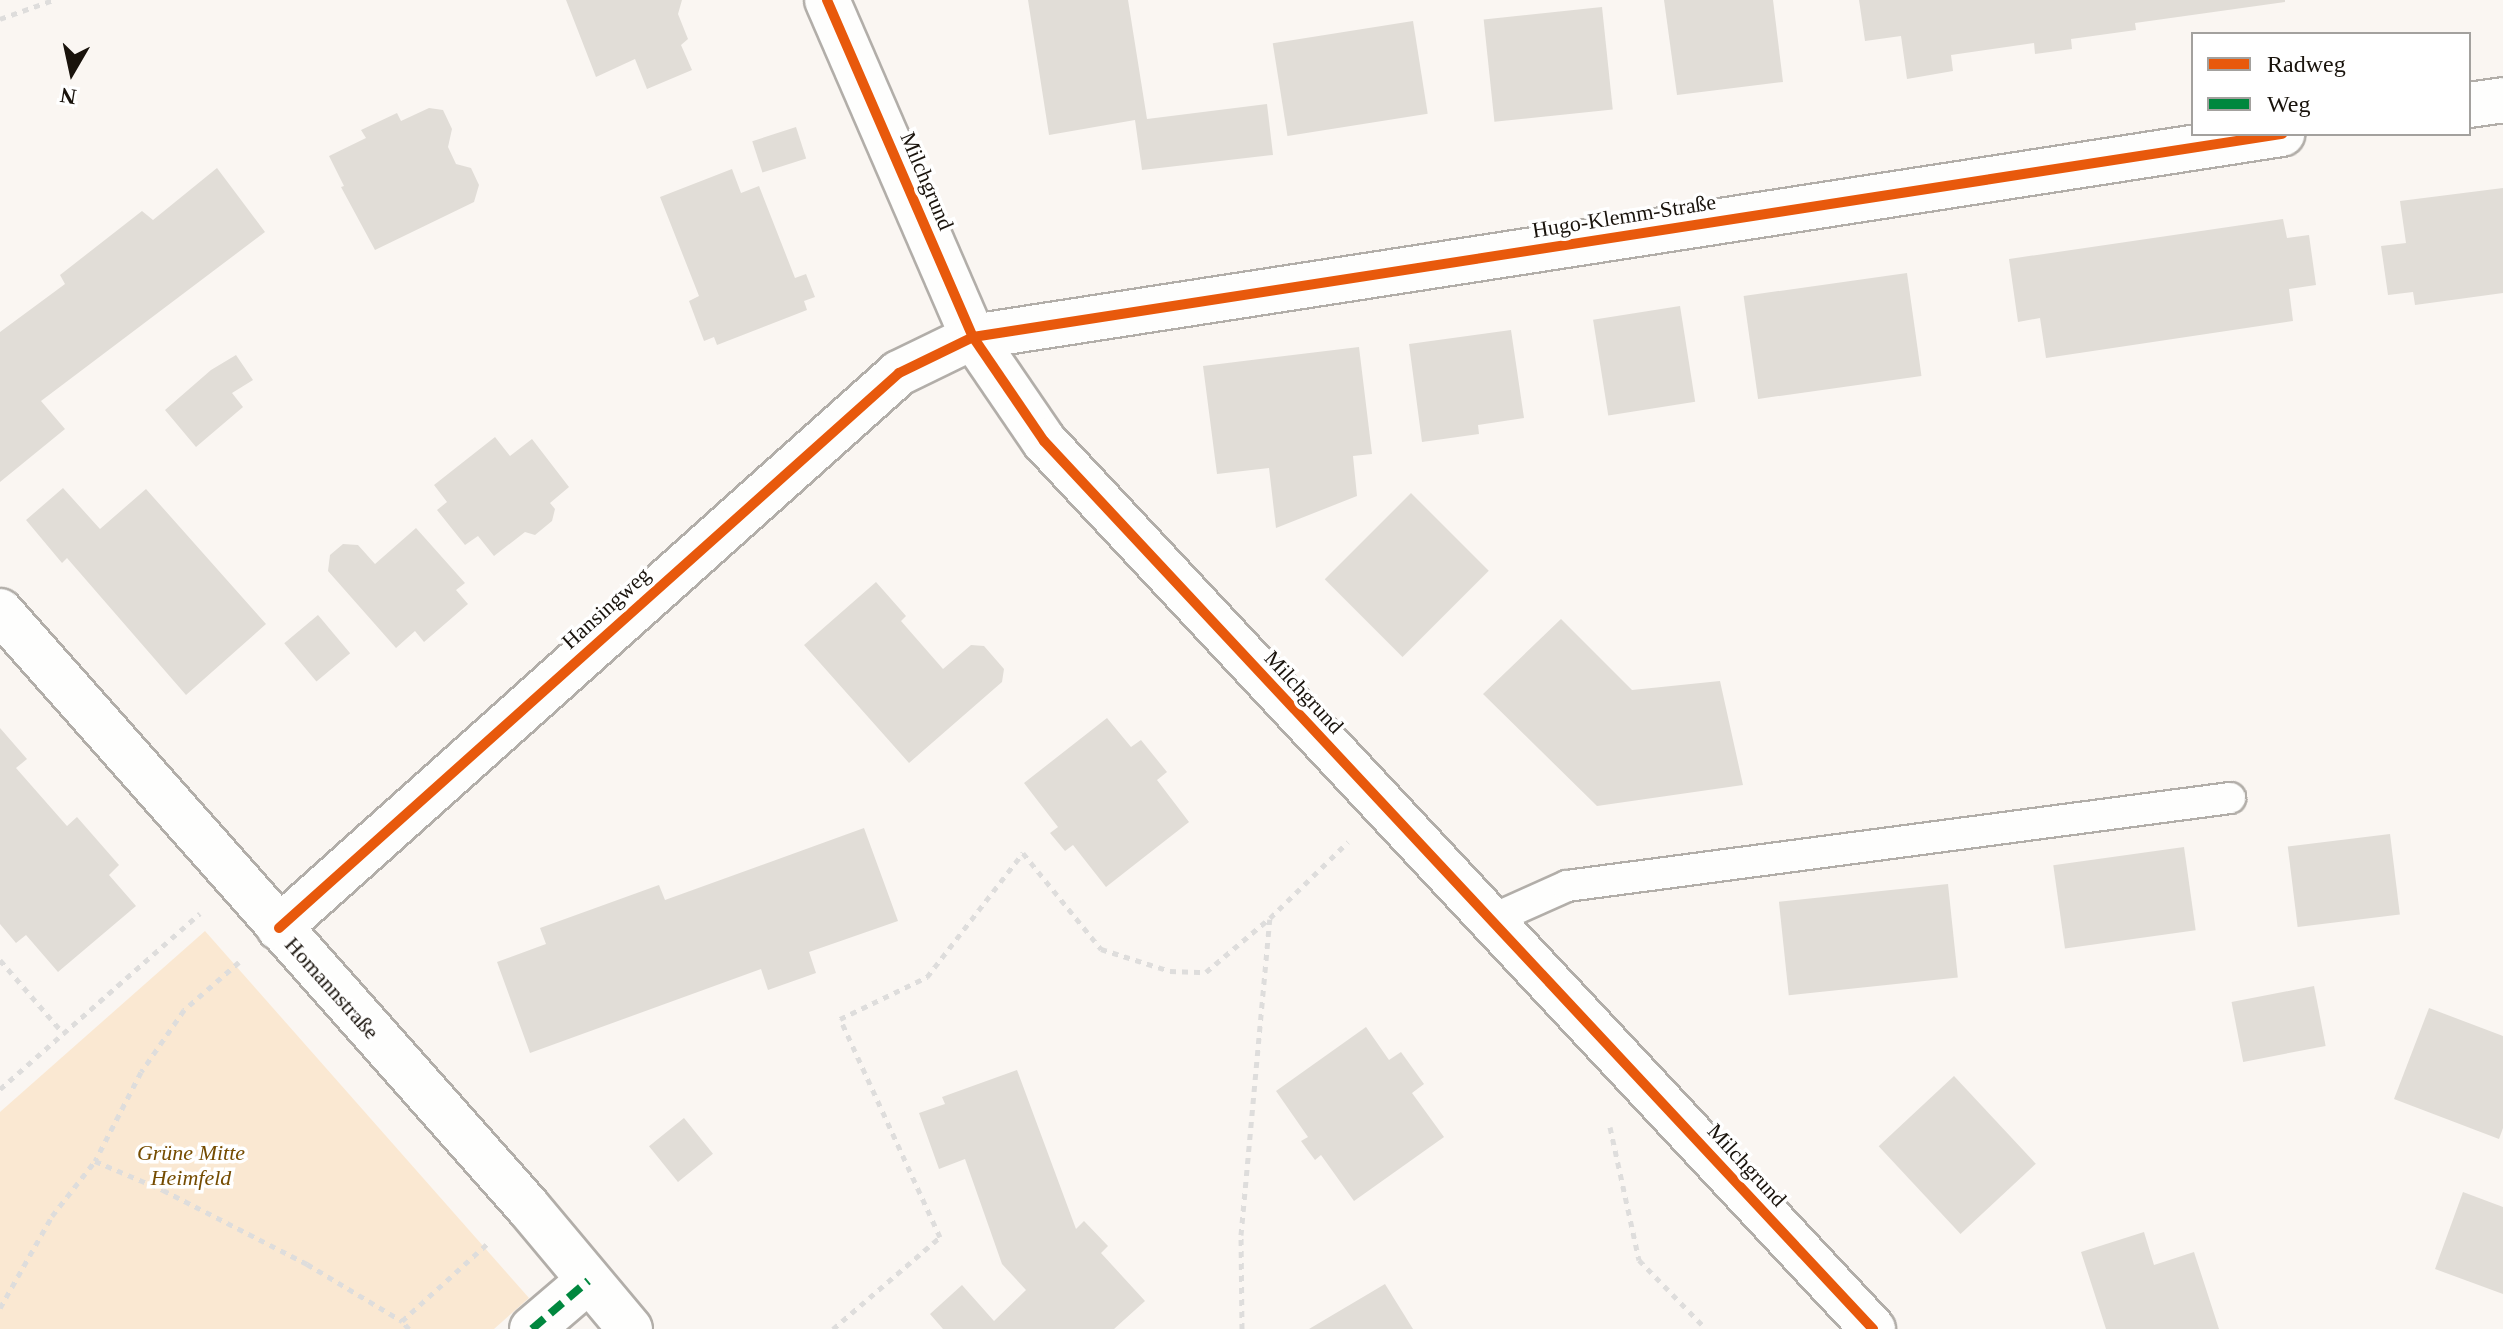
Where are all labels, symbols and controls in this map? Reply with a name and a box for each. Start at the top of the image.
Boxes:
north arrow [32,32,112,112]
legend [2191,32,2471,136]
text: Radweg [2267,51,2346,77]
text: N [58,83,78,110]
text: Weg [2267,91,2310,117]
street label: Milchgrund [895,128,959,234]
street label: Hugo-Klemm-Straße [1530,188,1718,244]
street label: Hansingweg [556,561,656,655]
street label: Milchgrund [1259,645,1349,739]
street label: Homannstraße [279,931,385,1045]
street label: Milchgrund [1702,1118,1792,1212]
park label: Grüne Mitte Heimfeld [137,1139,245,1190]

